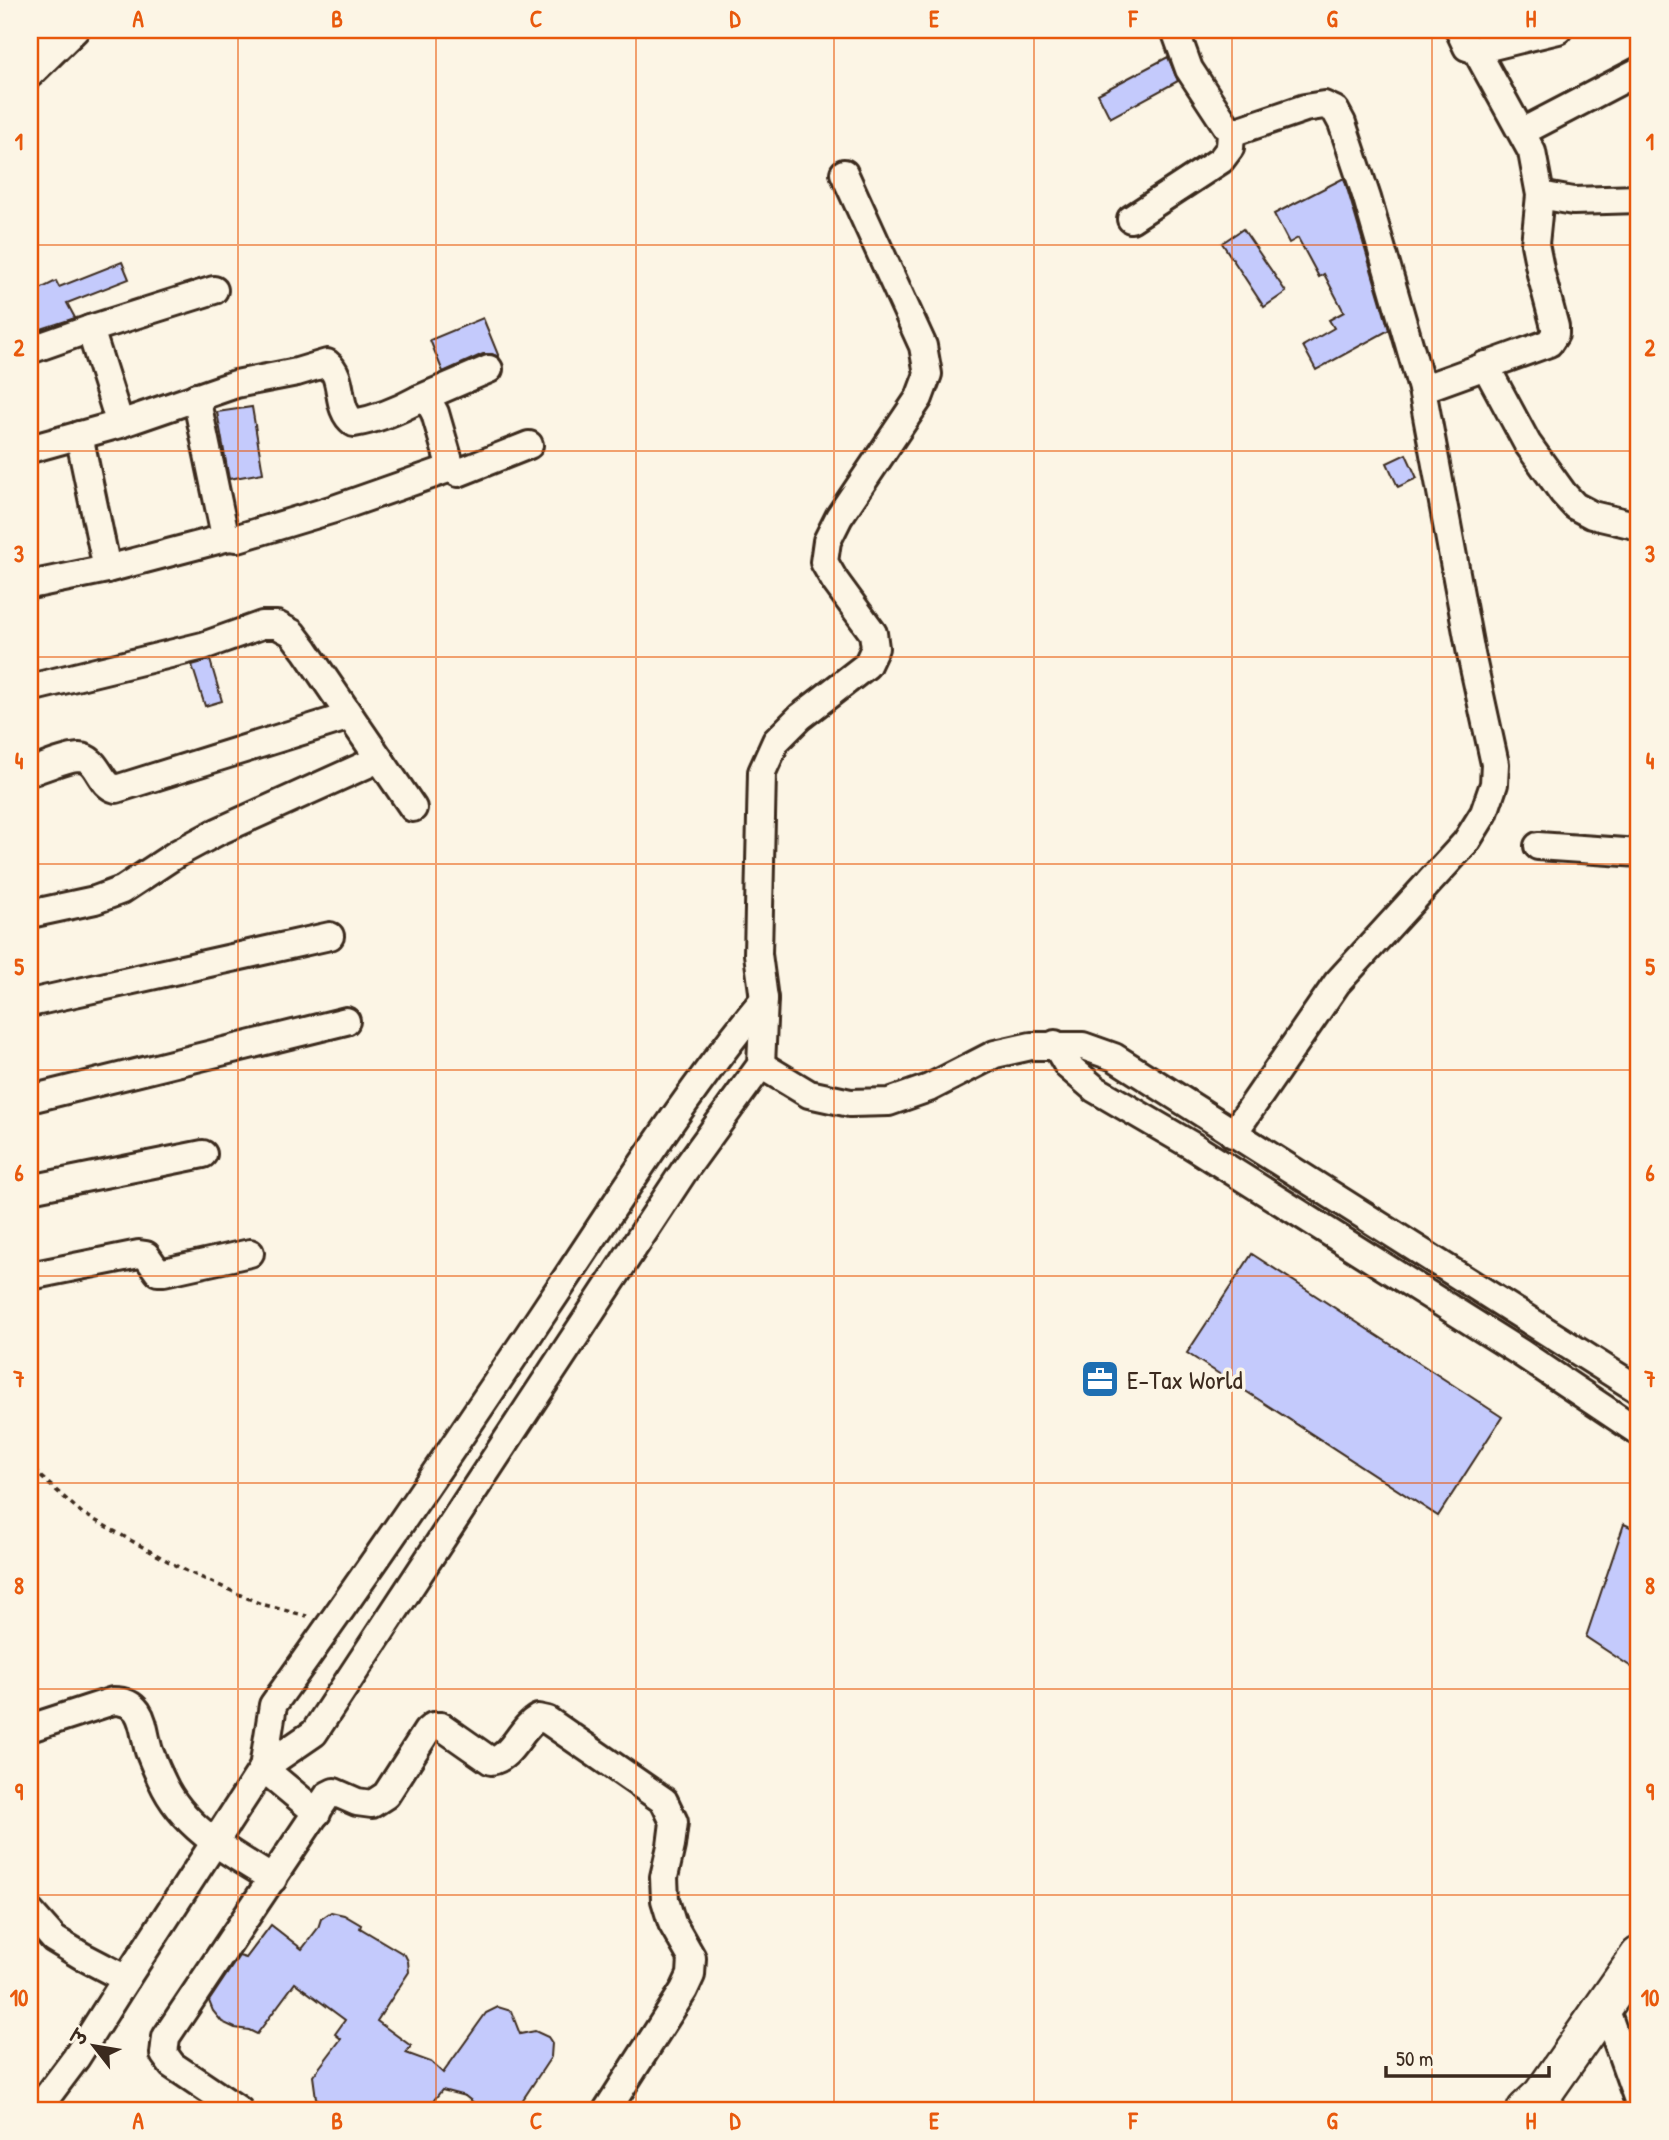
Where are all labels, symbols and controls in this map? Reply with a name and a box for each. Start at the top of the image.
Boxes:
text: A [132,3,144,34]
text: B [331,3,343,34]
text: C [530,3,542,34]
text: D [730,3,742,34]
text: E [929,3,940,34]
text: F [1128,3,1139,34]
text: G [1326,3,1338,34]
text: H [1526,3,1537,34]
text: 1 [15,126,23,157]
text: 1 [1646,126,1654,157]
text: 2 [14,332,25,363]
text: 2 [1645,332,1656,363]
text: 3 [14,538,24,569]
text: 3 [1645,538,1655,569]
text: 4 [15,745,24,776]
text: 4 [1646,745,1655,776]
text: 5 [14,951,24,982]
text: 5 [1645,951,1655,982]
text: 6 [14,1157,24,1188]
text: 6 [1645,1157,1655,1188]
office icon: E-Tax World [1079,1358,1121,1400]
place label: E-Tax World [1127,1362,1243,1397]
text: 7 [12,1363,25,1394]
text: 7 [1643,1363,1656,1394]
text: 8 [14,1570,24,1601]
text: 8 [1645,1570,1655,1601]
text: 9 [15,1776,24,1807]
text: 9 [1646,1776,1655,1807]
text: 10 [10,1982,28,2013]
text: 10 [1641,1982,1659,2013]
north arrow [60,2010,130,2080]
text: उ [64,2023,95,2051]
scale bar [1386,2035,1548,2079]
text: 50 m [1396,2044,1433,2073]
text: A [132,2105,144,2136]
text: B [331,2105,343,2136]
text: C [530,2105,542,2136]
text: D [730,2105,742,2136]
text: E [929,2105,940,2136]
text: F [1128,2105,1139,2136]
text: G [1326,2105,1338,2136]
text: H [1526,2105,1537,2136]

